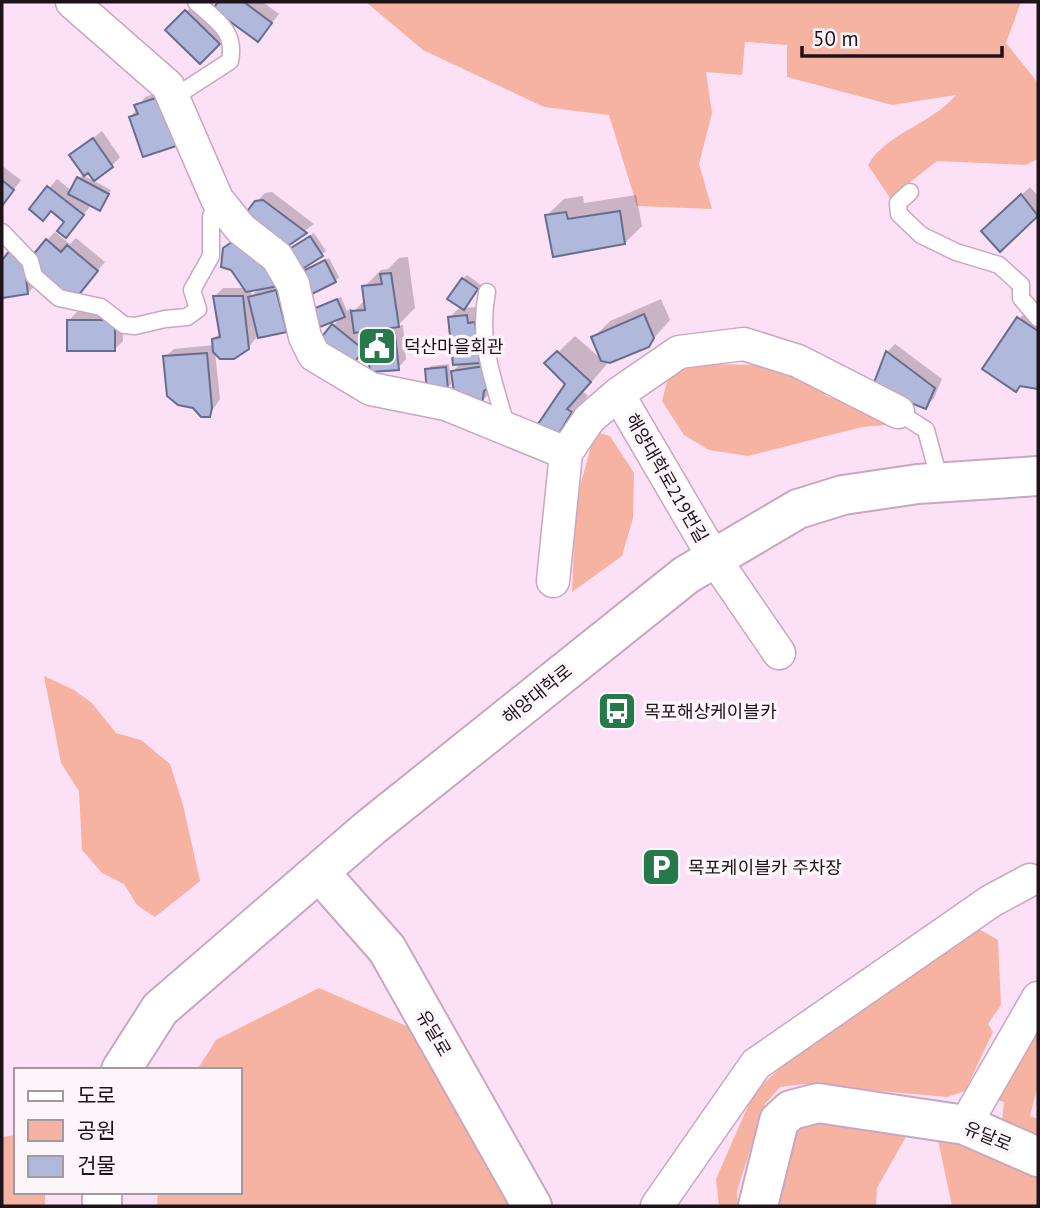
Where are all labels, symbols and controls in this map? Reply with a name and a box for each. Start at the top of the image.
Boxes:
scale bar [802,14,1002,58]
text: 50 m [813,25,859,52]
public building icon: 덕산마을회관 [356,325,398,367]
place label: 덕산마을회관 [404,335,504,358]
street label: 해양대학로219번길 [621,409,713,547]
street label: 해양대학로 [498,659,576,729]
bus stop icon: 목포해상케이블카 [596,690,638,732]
place label: 목포해상케이블카 [644,700,777,723]
parking icon: 목포케이블카 주차장 [640,846,682,888]
place label: 목포케이블카 주차장 [688,856,842,879]
street label: 유달로 [412,1006,456,1060]
legend [14,1068,242,1194]
text: 도로 [77,1082,116,1109]
street label: 유달로 [961,1116,1015,1156]
text: 공원 [77,1117,116,1144]
text: 건물 [77,1152,116,1179]

